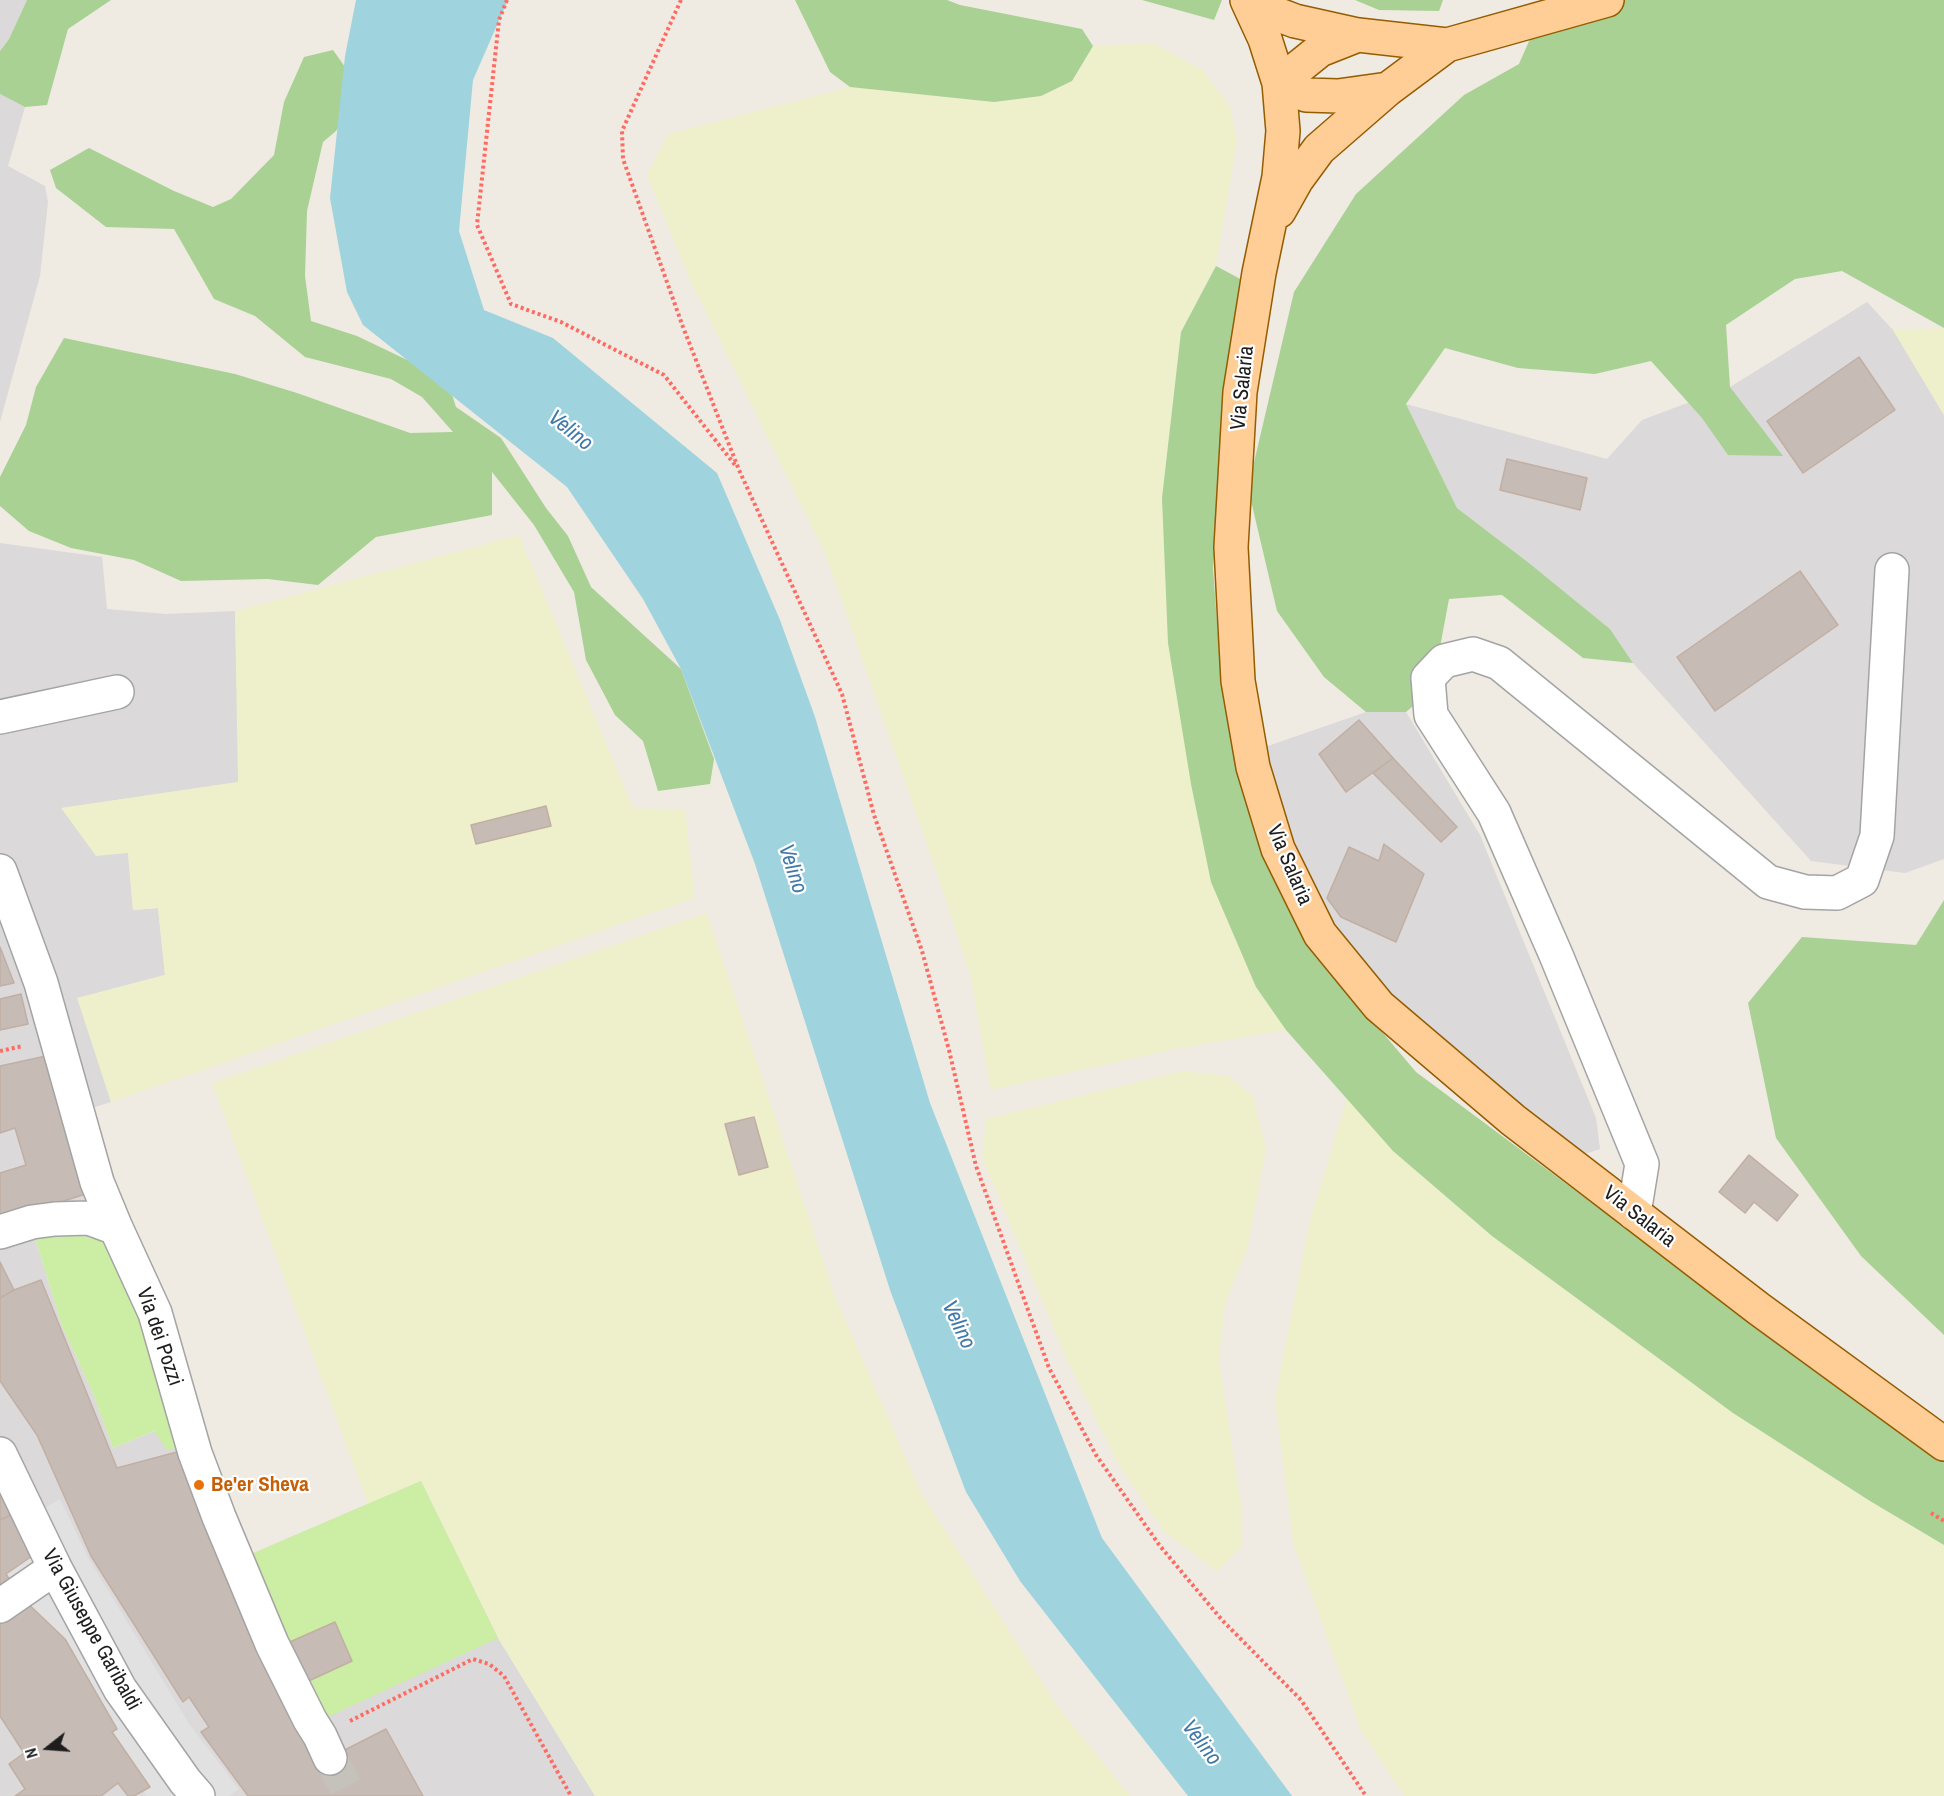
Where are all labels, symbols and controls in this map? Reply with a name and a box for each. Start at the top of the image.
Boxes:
street label: Via Salaria [1226,344,1260,432]
water label: Velino [542,405,598,457]
street label: Via Salaria [1261,821,1317,909]
water label: Velino [772,841,812,897]
street label: Via Salaria [1598,1181,1680,1253]
street label: Via dei Pozzi [130,1285,188,1389]
water label: Velino [935,1297,981,1353]
place label: Be'er Sheva [211,1472,309,1498]
marker: Be'er Sheva [192,1478,206,1492]
street label: Via Giuseppe Garibaldi [36,1545,146,1715]
water label: Velino [1175,1715,1227,1771]
north arrow [18,1718,78,1778]
text: N [19,1746,43,1761]

